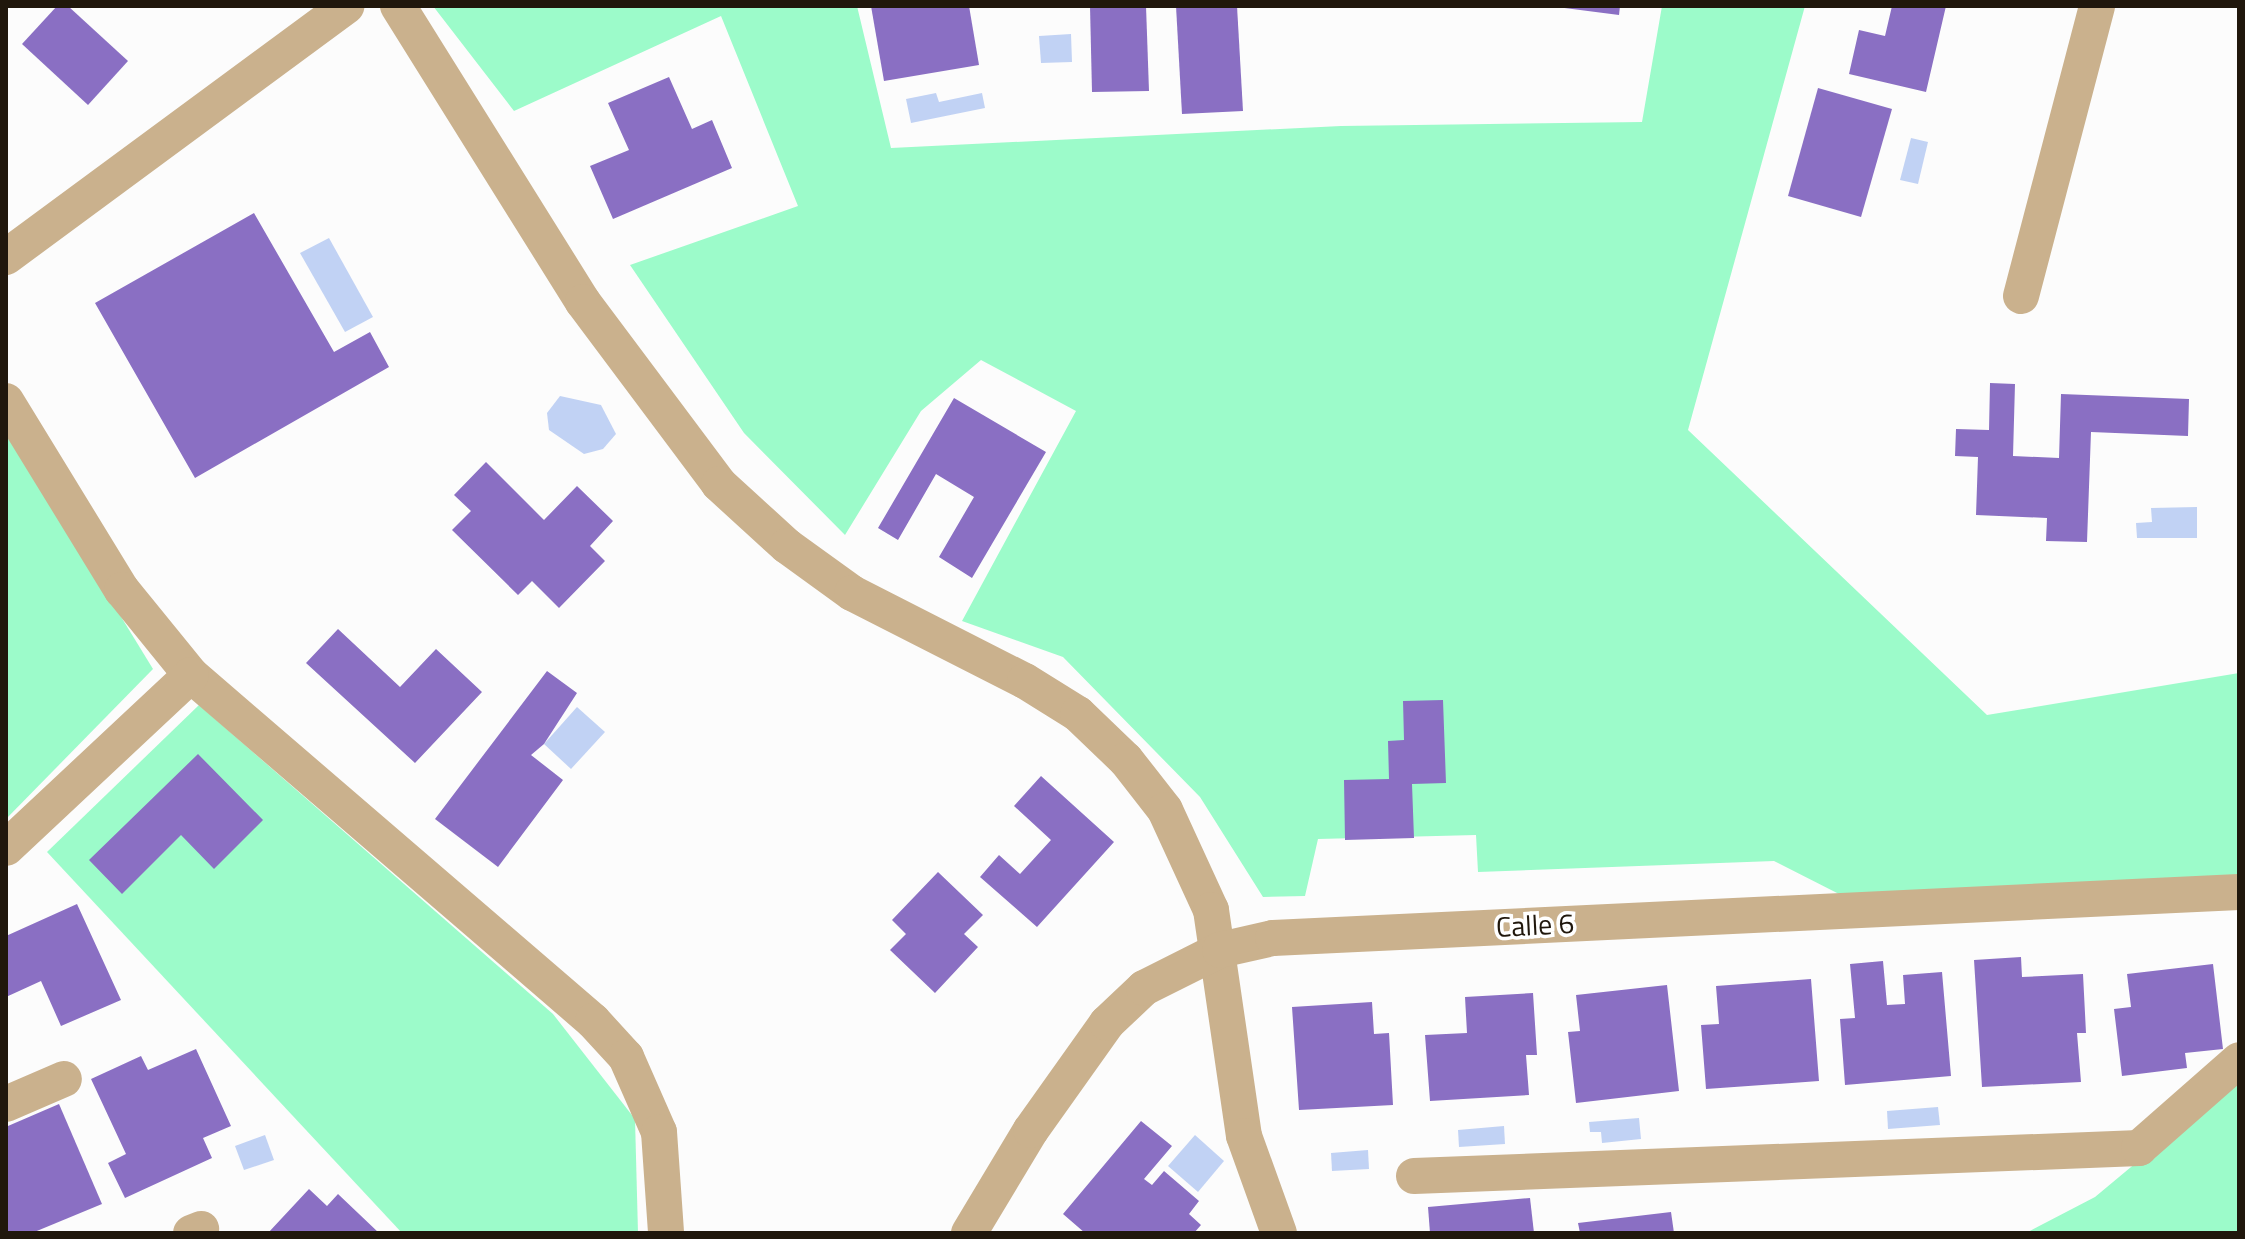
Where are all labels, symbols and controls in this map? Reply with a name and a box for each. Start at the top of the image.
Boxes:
street label: Calle 6 [1495,906,1575,944]

